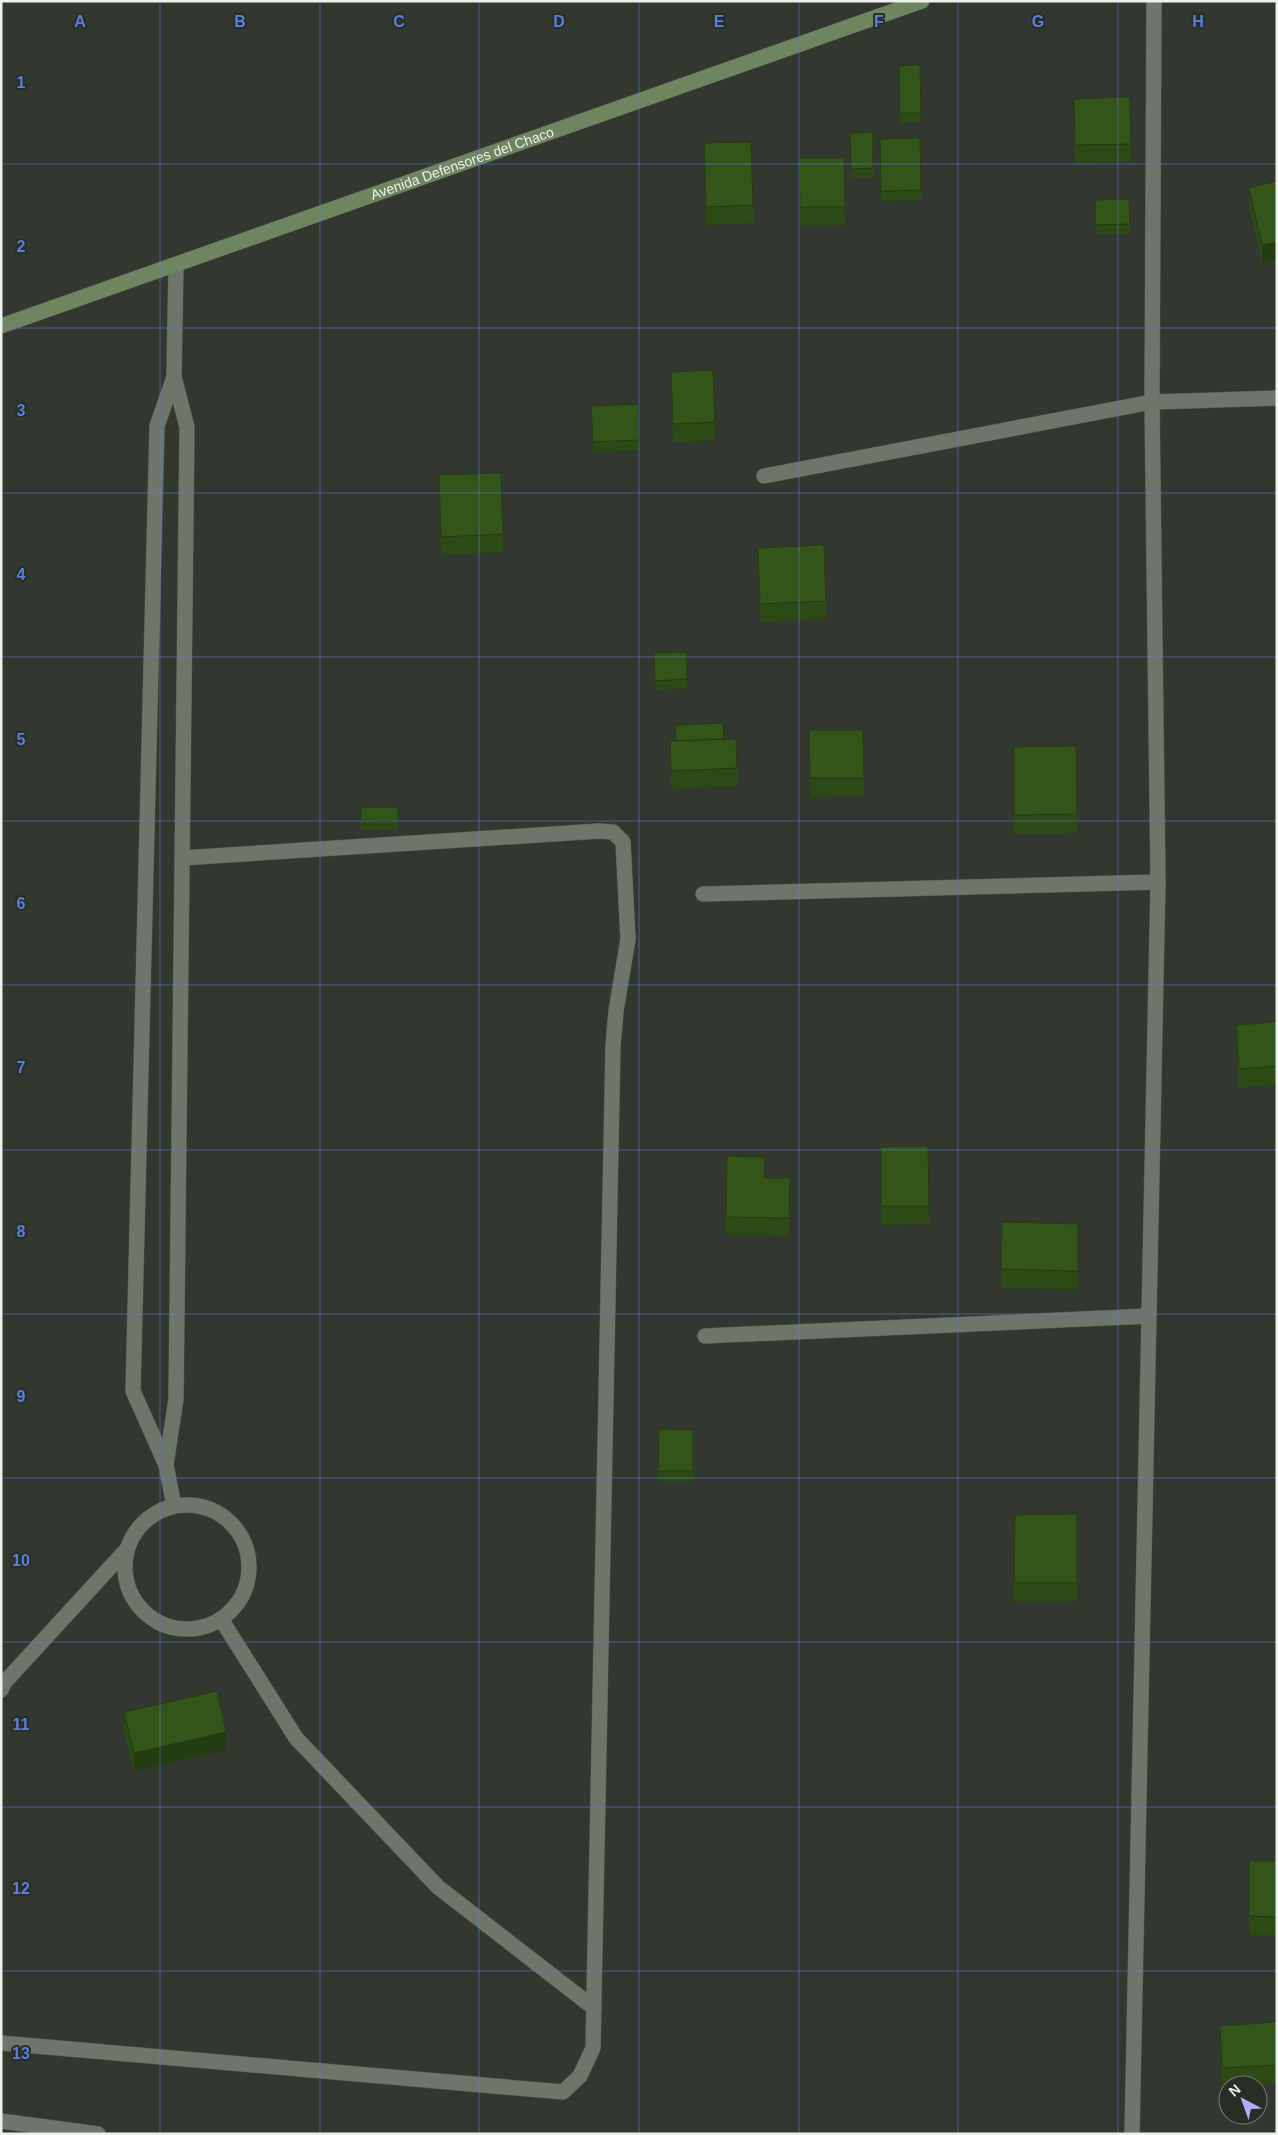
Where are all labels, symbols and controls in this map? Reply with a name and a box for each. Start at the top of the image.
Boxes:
text: A [74,13,86,30]
text: B [234,13,246,30]
text: C [393,13,405,30]
text: D [553,13,565,30]
text: E [714,13,725,30]
text: F [874,13,884,30]
text: G [1032,13,1044,30]
text: H [1192,13,1204,30]
text: 1 [17,74,26,91]
street label: Avenida Defensores del Chaco [368,124,556,203]
text: 2 [17,238,26,255]
text: 3 [17,402,26,419]
text: 4 [17,566,26,583]
text: 5 [17,731,26,748]
text: 6 [17,895,26,912]
text: 7 [17,1059,26,1076]
text: 8 [17,1223,26,1240]
text: 9 [17,1388,26,1405]
text: 10 [12,1552,30,1569]
text: 11 [13,1716,30,1733]
text: 12 [12,1880,30,1897]
text: 13 [12,2045,30,2062]
north arrow [1218,2075,1268,2125]
text: N [1225,2081,1244,2100]

